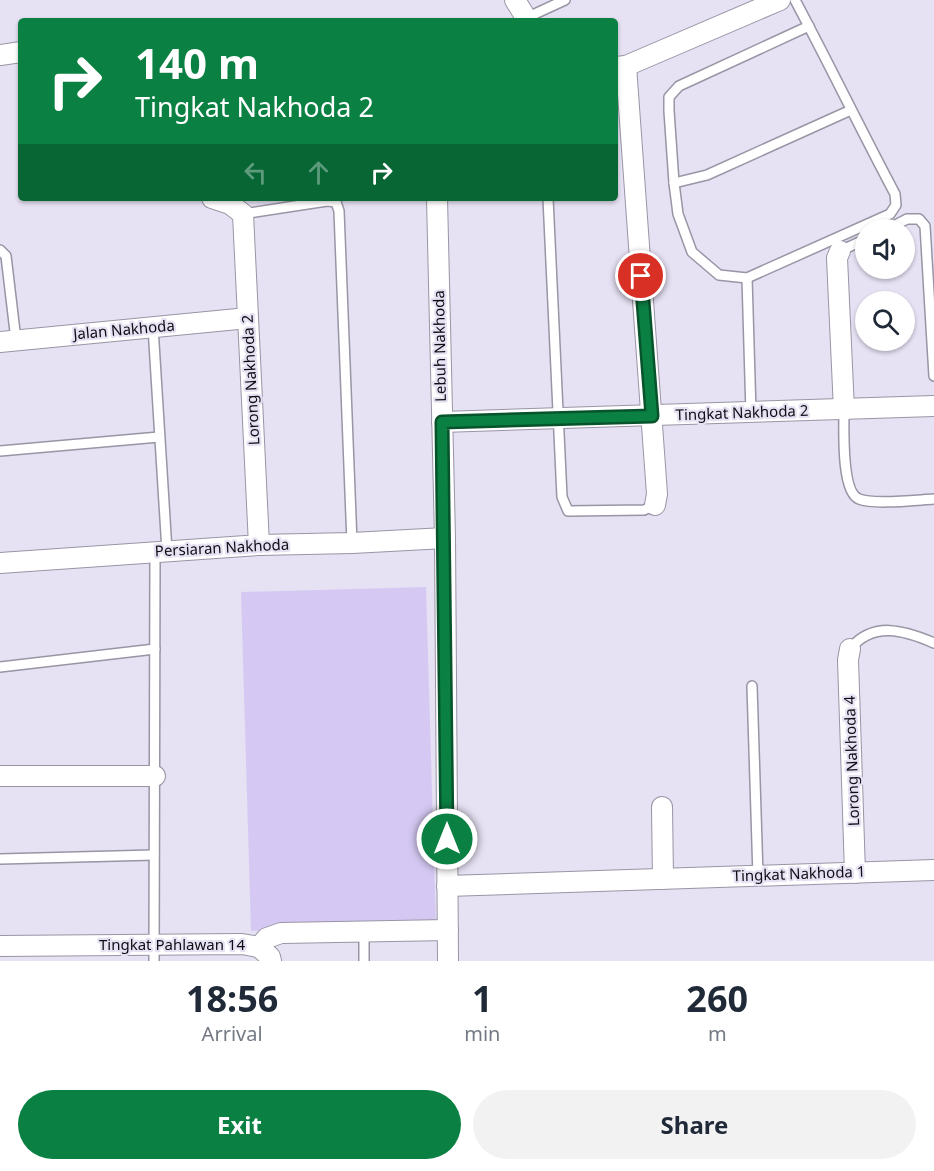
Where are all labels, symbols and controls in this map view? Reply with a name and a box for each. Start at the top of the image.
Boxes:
text: 140 m [135,34,259,91]
icon: right [36,42,114,120]
text: Tingkat Nakhoda 2 [135,88,374,125]
icon: left [239,156,272,189]
icon: ahead [302,156,335,189]
icon: right [365,156,398,189]
map controls [855,219,915,351]
button: sound [855,219,915,279]
pin [615,250,666,301]
icon: arrive [624,259,657,292]
street label: Lebuh Nakhoda [428,290,450,402]
button: search [855,291,915,351]
street label: Lorong Nakhoda 2 [237,314,263,446]
street label: Jalan Nakhoda [70,315,175,344]
street label: Tingkat Nakhoda 2 [675,400,809,424]
street label: Persiaran Nakhoda [154,533,290,561]
street label: Lorong Nakhoda 4 [839,695,863,827]
position arrow [415,807,479,871]
street label: Tingkat Nakhoda 1 [732,861,866,885]
street label: Tingkat Pahlawan 14 [99,934,245,954]
text: 18:56 [186,974,278,1023]
text: 1 [472,974,493,1023]
text: 260 [686,974,748,1023]
text: Arrival [202,1020,263,1047]
text: min [464,1020,500,1047]
text: m [708,1020,727,1047]
button: Exit [18,1090,461,1159]
button: Share [473,1090,916,1159]

